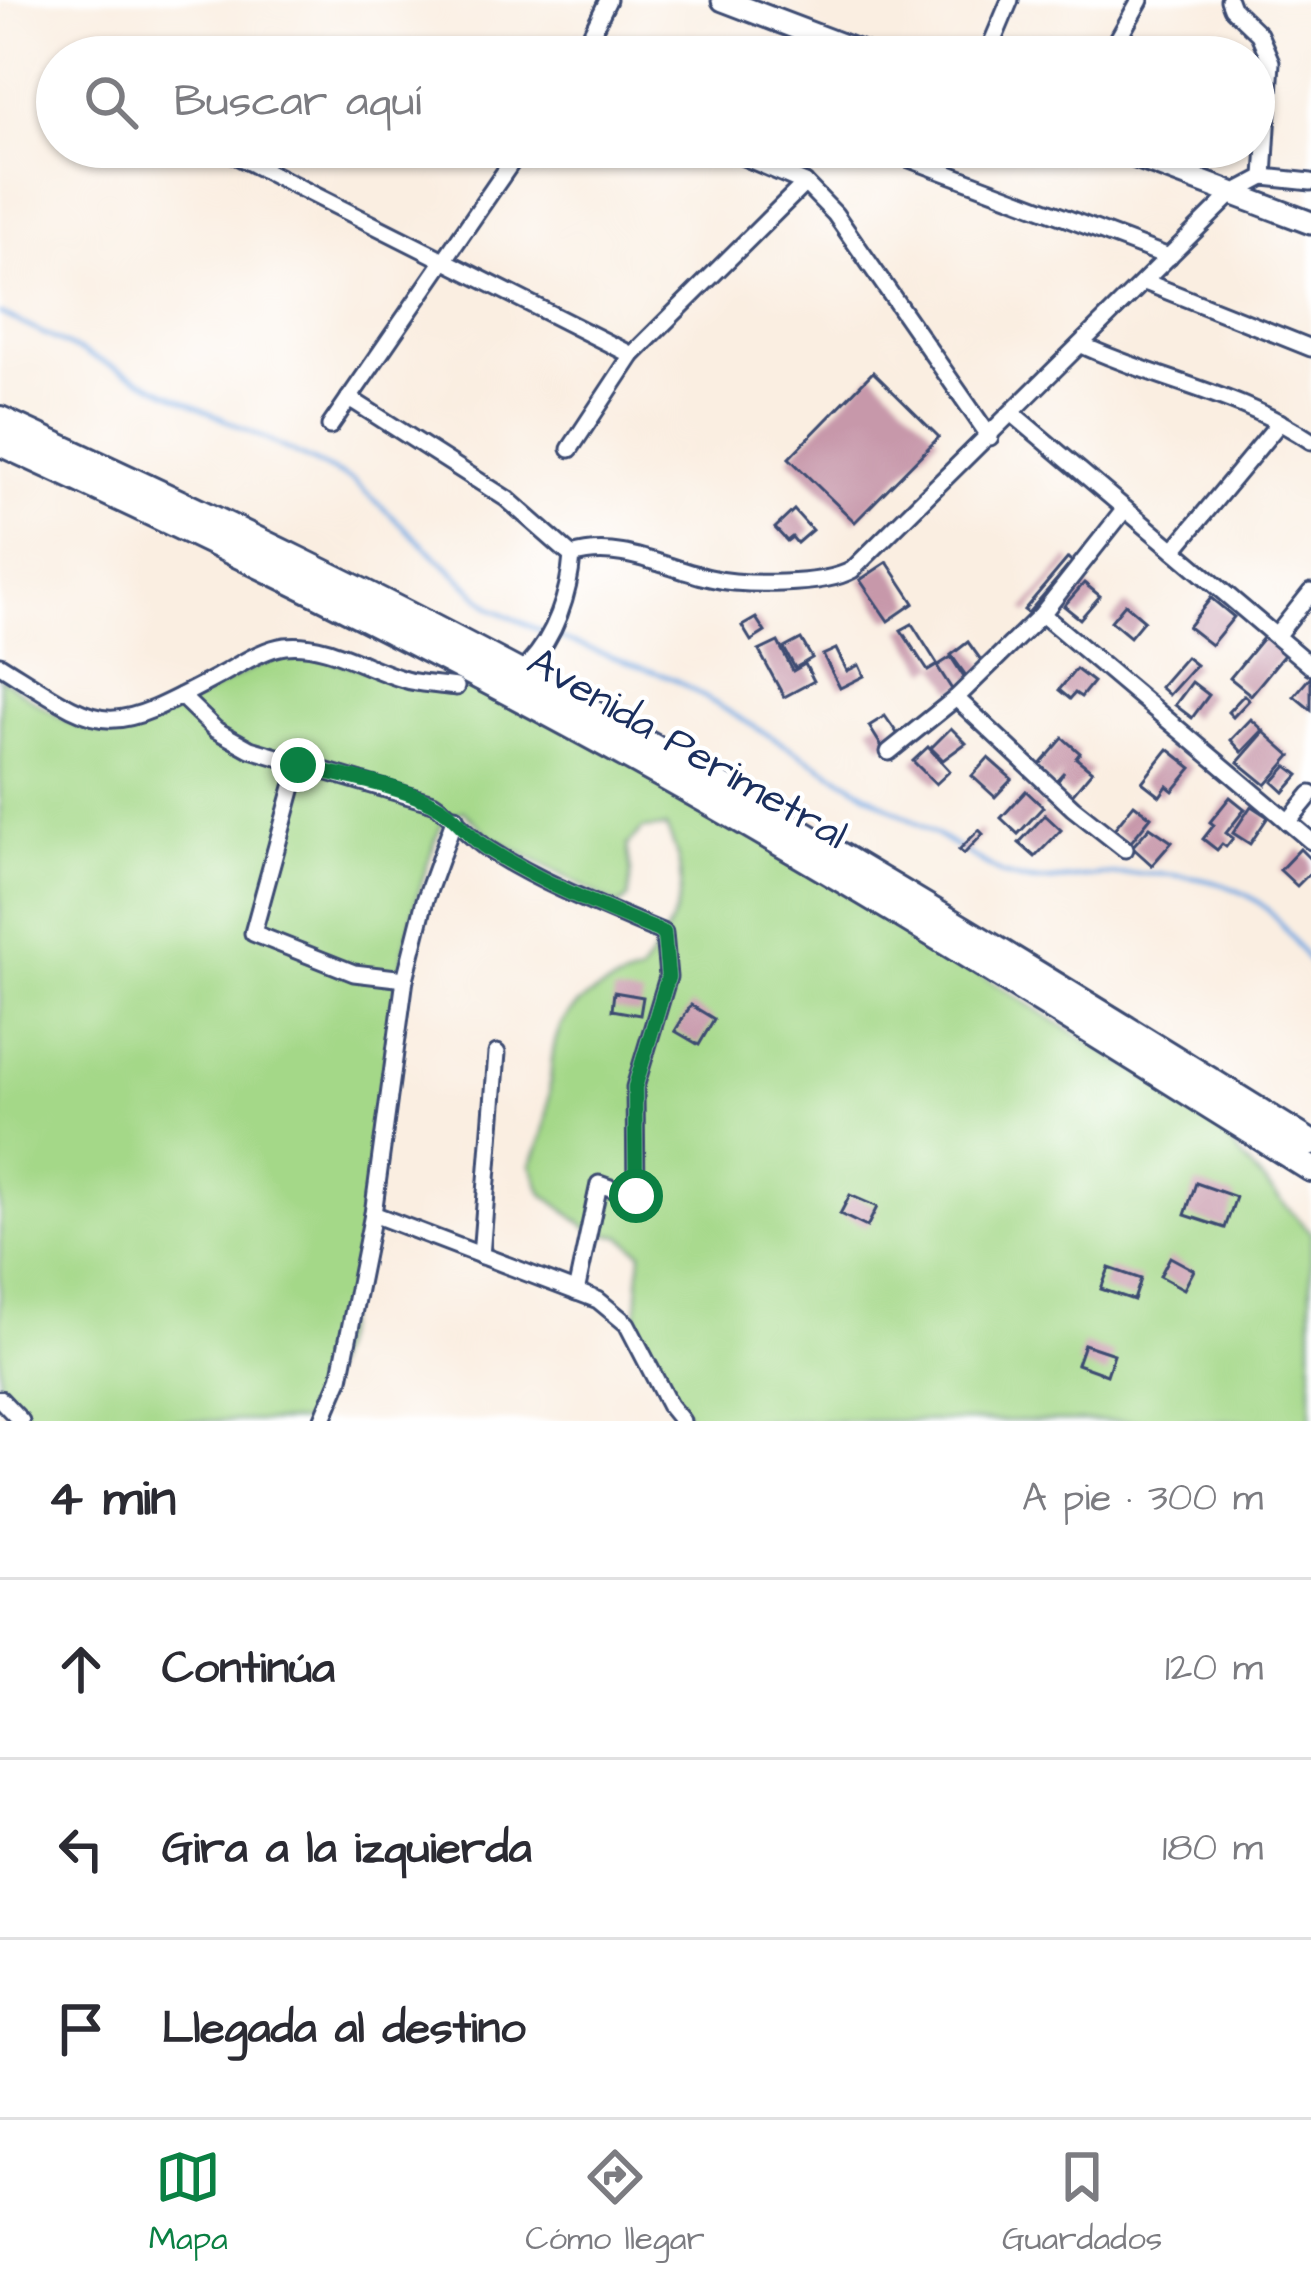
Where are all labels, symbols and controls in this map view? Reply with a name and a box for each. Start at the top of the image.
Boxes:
search box [36,36,1275,168]
icon: search [78,69,144,135]
text: Buscar aquí [174,71,421,133]
street label: Avenida Perimetral [516,634,858,864]
route end [271,738,325,792]
route start [609,1169,663,1223]
text: 4 min [48,1464,176,1535]
text: A pie · 300 m [1022,1472,1263,1526]
icon: ahead [48,1636,114,1702]
text: Continúa [162,1638,335,1700]
text: 120 m [1165,1642,1263,1696]
icon: left [48,1816,114,1882]
text: Gira a la izquierda [162,1818,532,1880]
text: 180 m [1162,1822,1263,1876]
icon: arrive [48,1996,114,2062]
text: Llegada al destino [162,1998,525,2060]
tab: Mapa [149,2144,228,2262]
tab: Cómo llegar [525,2144,705,2262]
tab: Guardados [1002,2144,1162,2262]

